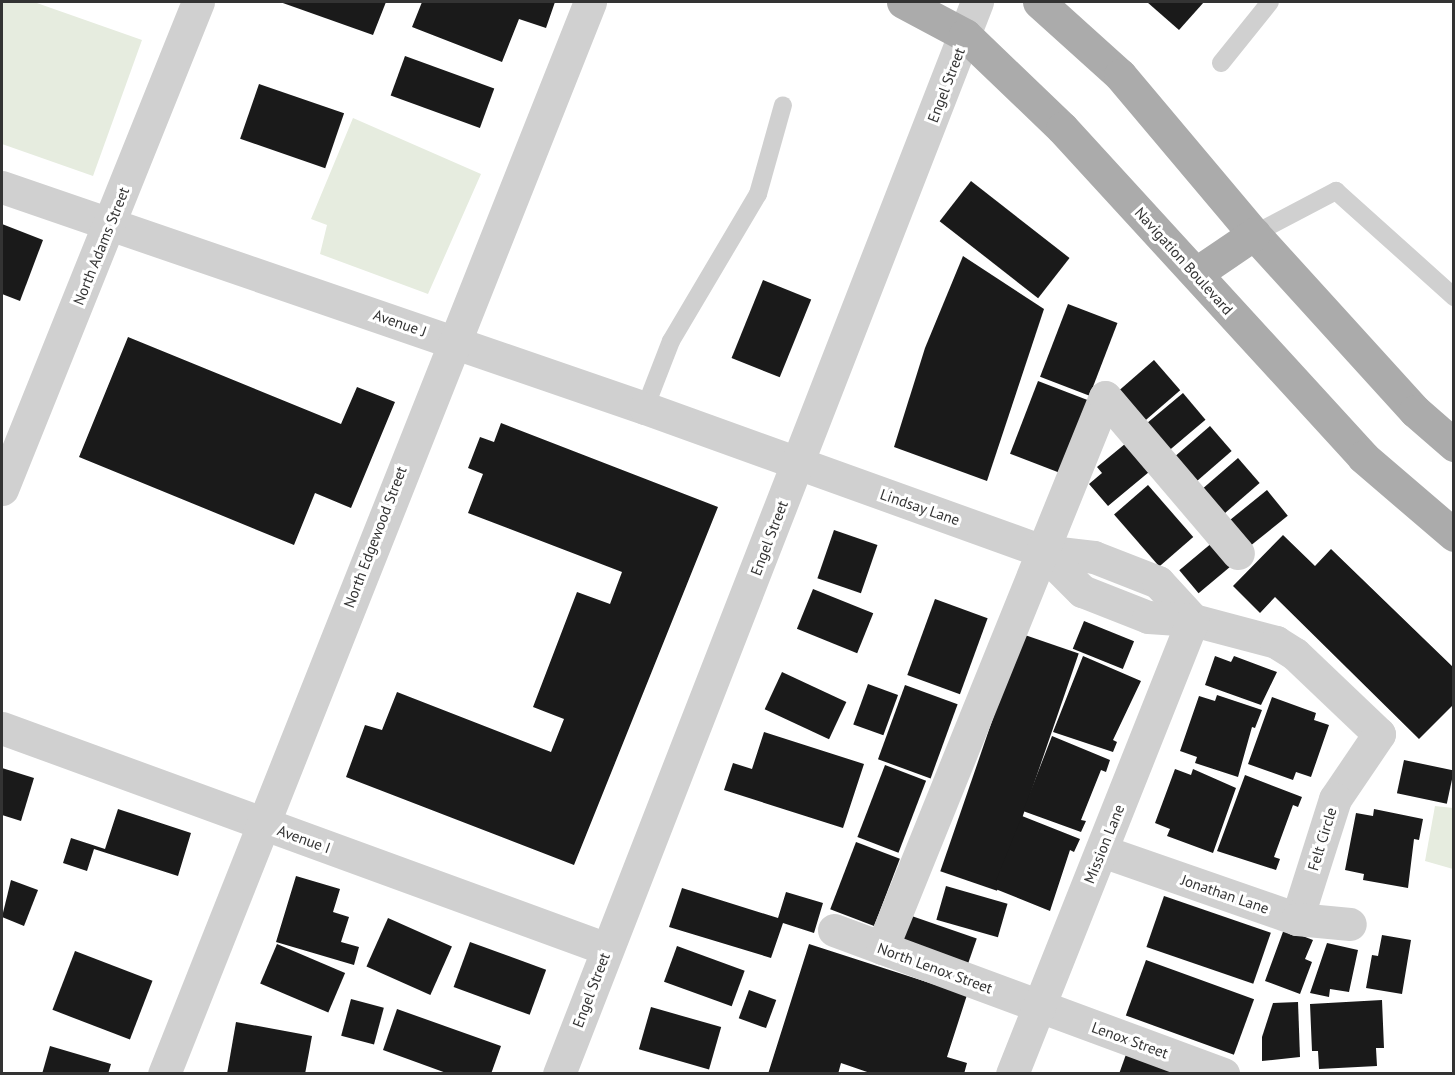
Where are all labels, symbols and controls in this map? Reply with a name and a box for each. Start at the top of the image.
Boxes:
street label: Engel Street [924,45,968,125]
street label: North Adams Street [69,184,133,308]
street label: Navigation Boulevard [1131,204,1237,318]
street label: Avenue J [371,306,429,340]
street label: North Edgewood Street [340,464,410,610]
street label: Lindsay Lane [878,485,962,529]
street label: Engel Street [747,498,791,578]
street label: Mission Lane [1080,802,1128,886]
street label: Felt Circle [1304,805,1340,873]
street label: Avenue I [275,821,333,857]
street label: Jonathan Lane [1179,871,1271,917]
street label: North Lenox Street [875,939,995,997]
street label: Engel Street [569,950,613,1030]
street label: Lenox Street [1089,1018,1171,1062]

